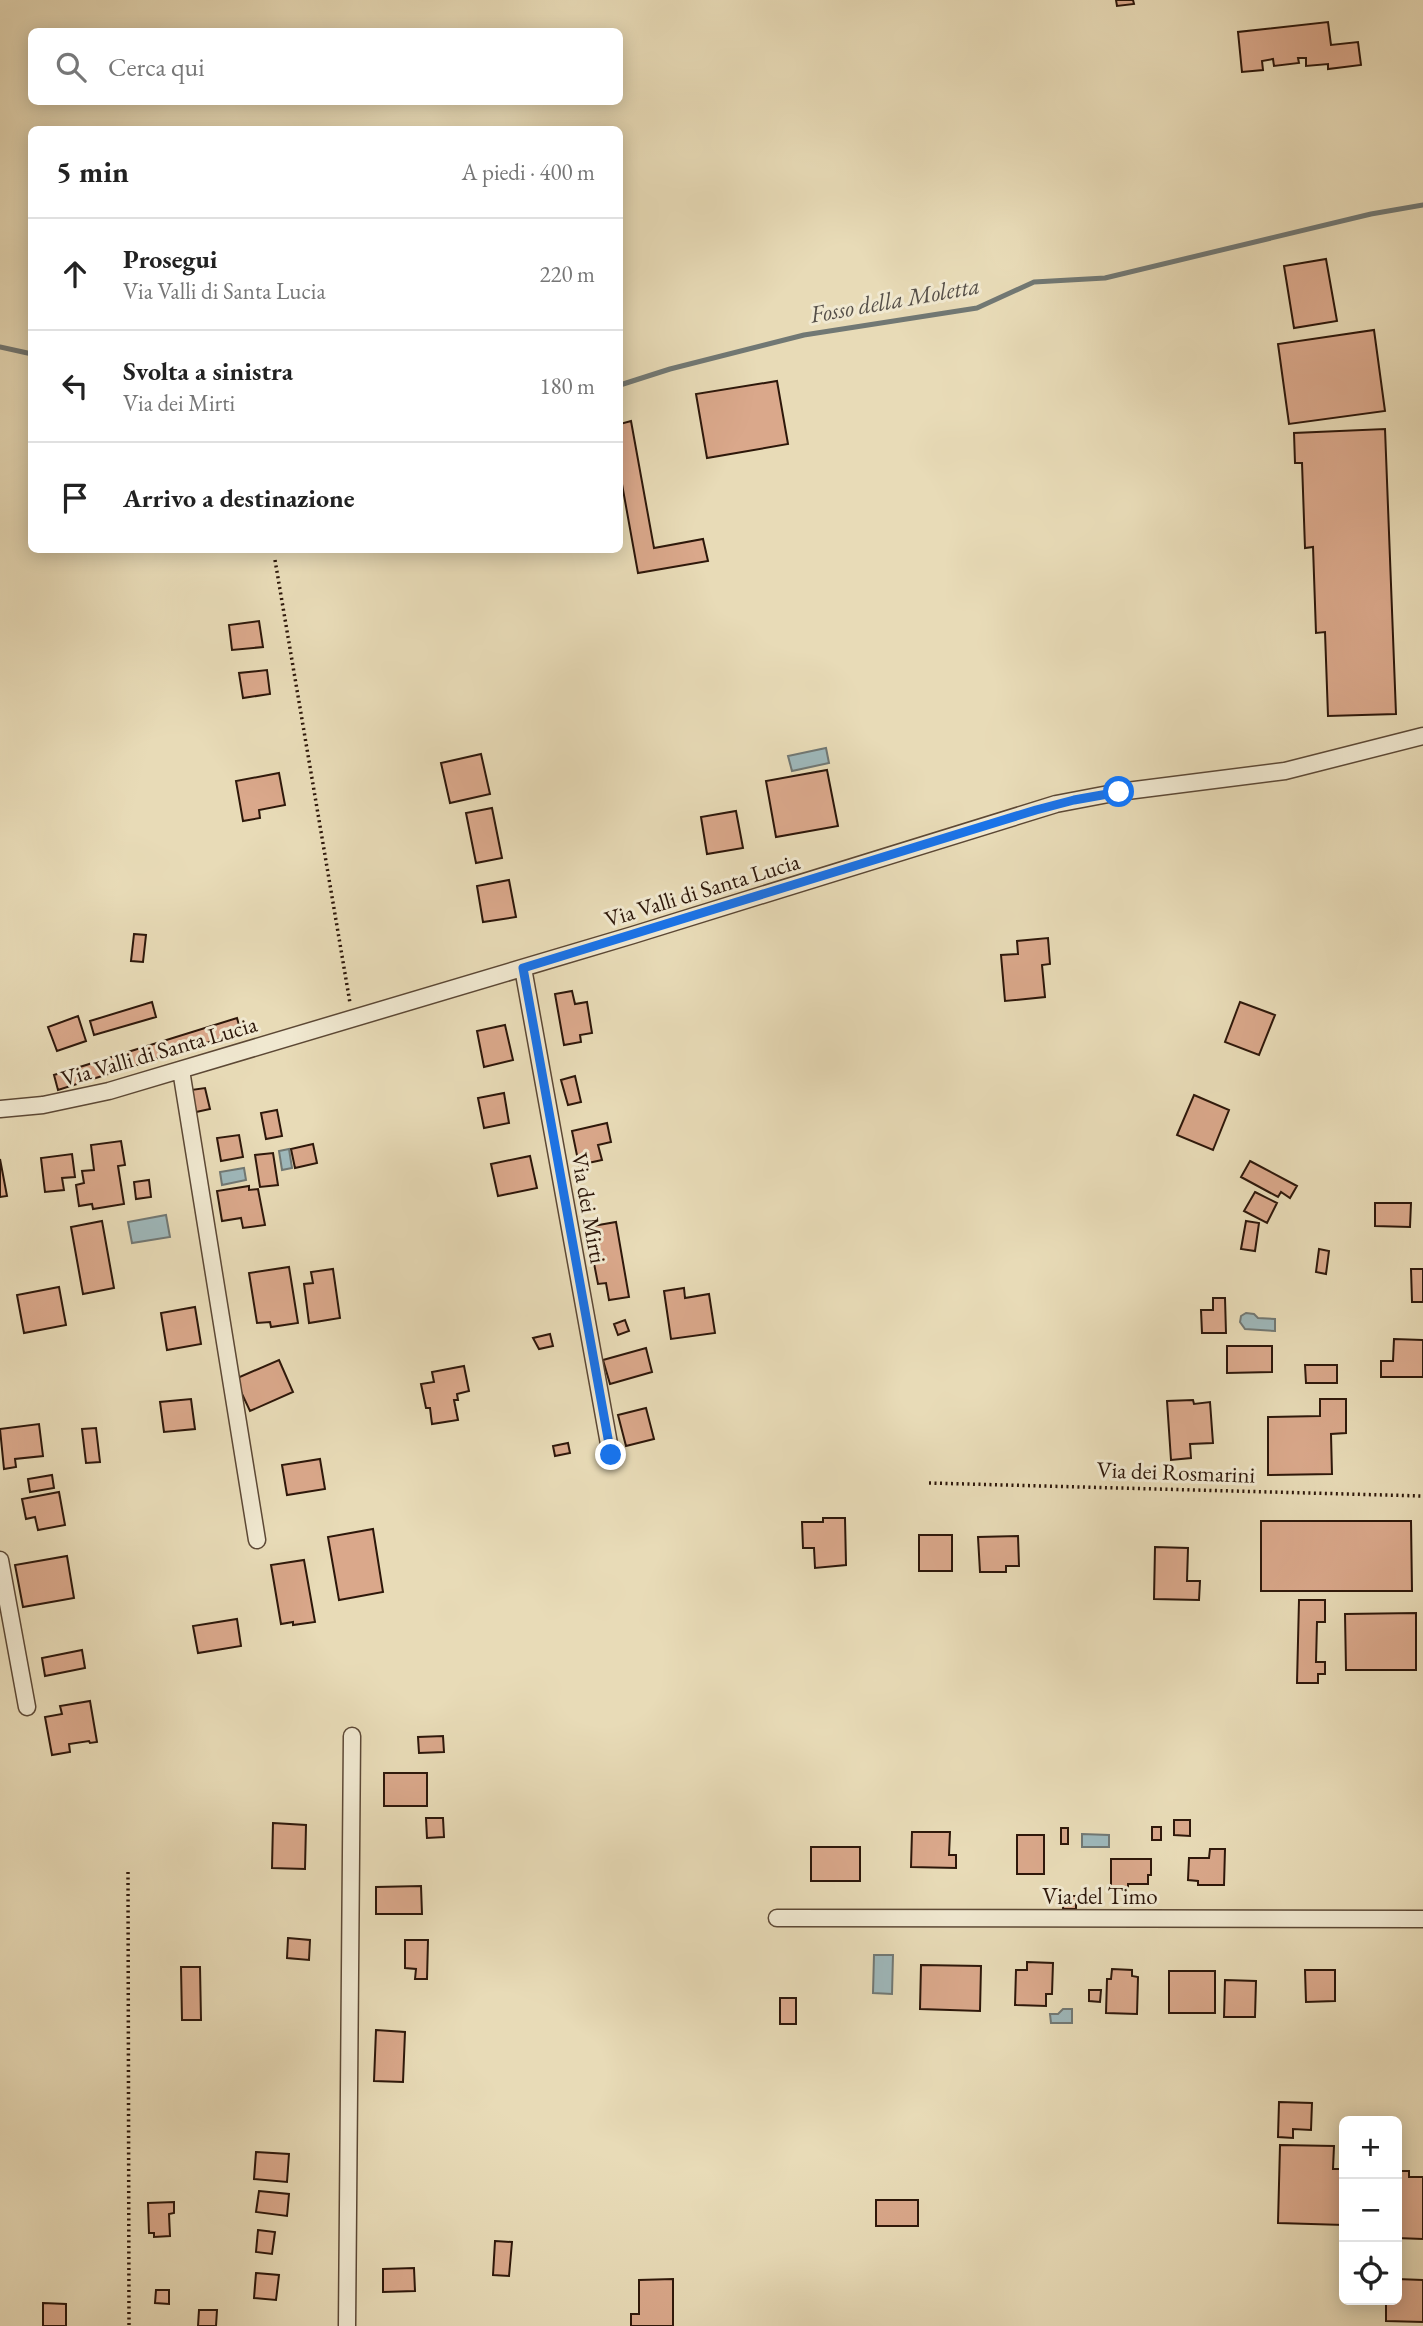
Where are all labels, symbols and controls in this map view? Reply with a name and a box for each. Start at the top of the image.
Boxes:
search box [28,28,623,105]
icon: search [52,48,90,86]
text: Cerca qui [108,50,205,84]
text: 5 min [56,152,129,191]
text: A piedi · 400 m [461,157,595,187]
text: Prosegui [123,242,218,276]
icon: ahead [56,255,94,293]
text: 220 m [539,259,595,289]
water label: Fosso della Moletta [807,269,982,330]
text: Via Valli di Santa Lucia [123,276,326,306]
text: Svolta a sinistra [123,354,293,388]
icon: left [56,367,94,405]
text: 180 m [539,371,595,401]
text: Via dei Mirti [123,388,235,418]
icon: arrive [56,479,94,517]
text: Arrivo a destinazione [123,481,355,515]
route start [1103,776,1134,807]
street label: Via Valli di Santa Lucia [601,846,804,934]
street label: Via Valli di Santa Lucia [57,1008,261,1093]
street label: Via dei Mirti [564,1150,614,1266]
route end [595,1439,626,1470]
street label: Via dei Rosmarini [1096,1454,1256,1490]
street label: Via del Timo [1042,1881,1158,1911]
map controls [1339,2116,1402,2305]
button: + [1339,2116,1402,2179]
button: − [1339,2179,1402,2242]
button: locate [1339,2242,1402,2305]

